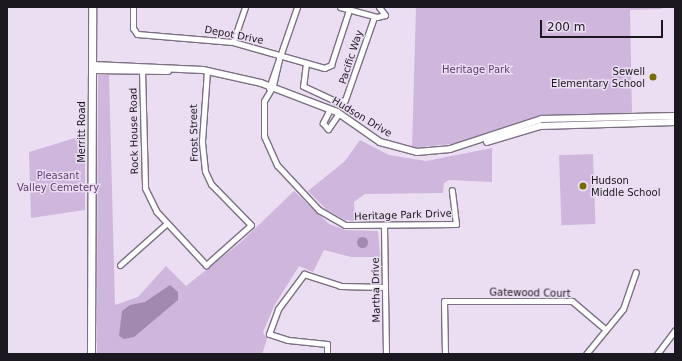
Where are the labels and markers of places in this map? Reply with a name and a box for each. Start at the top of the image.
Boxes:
place label: Sewell Elementary School [551,65,645,88]
marker: Sewell Elementary School [648,72,658,82]
place label: Hudson Middle School [591,174,660,198]
marker: Hudson Middle School [578,181,588,191]

